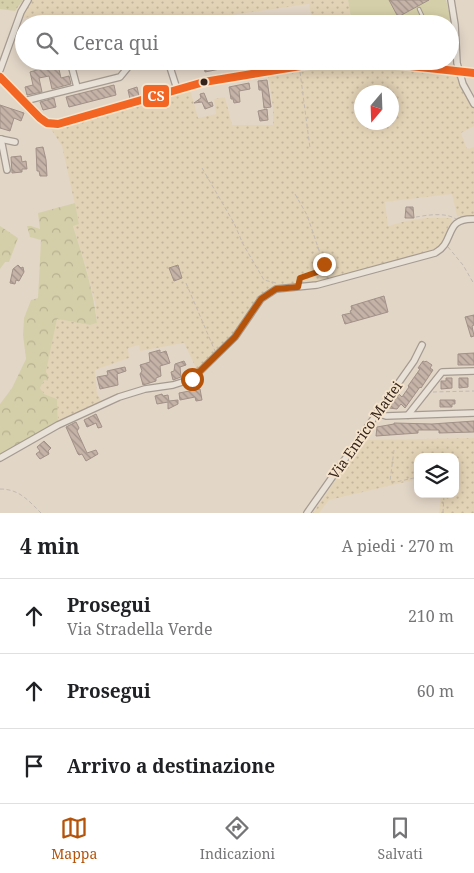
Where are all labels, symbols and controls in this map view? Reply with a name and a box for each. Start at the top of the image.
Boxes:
search box [15,15,459,70]
icon: search [33,29,61,57]
text: Cerca qui [73,30,159,56]
unlabelled marker [199,77,209,87]
line badge: CS [142,84,170,108]
north arrow [354,85,399,130]
text: CS [147,86,165,105]
route end [313,253,336,276]
route start [181,368,204,391]
street label: Via Enrico Mattei [324,377,406,483]
map controls [414,453,459,498]
button: layers [414,453,459,498]
text: 4 min [20,532,79,560]
text: A piedi · 270 m [342,535,454,557]
text: Prosegui [67,592,151,618]
icon: ahead [20,602,48,630]
text: 210 m [408,605,454,627]
text: Via Stradella Verde [67,618,212,640]
icon: ahead [20,677,48,705]
text: Prosegui [67,678,151,704]
text: 60 m [417,680,454,702]
icon: arrive [20,752,48,780]
text: Arrivo a destinazione [67,753,275,779]
tab: Mappa [51,814,97,863]
tab: Indicazioni [200,814,275,863]
tab: Salvati [378,814,423,863]

